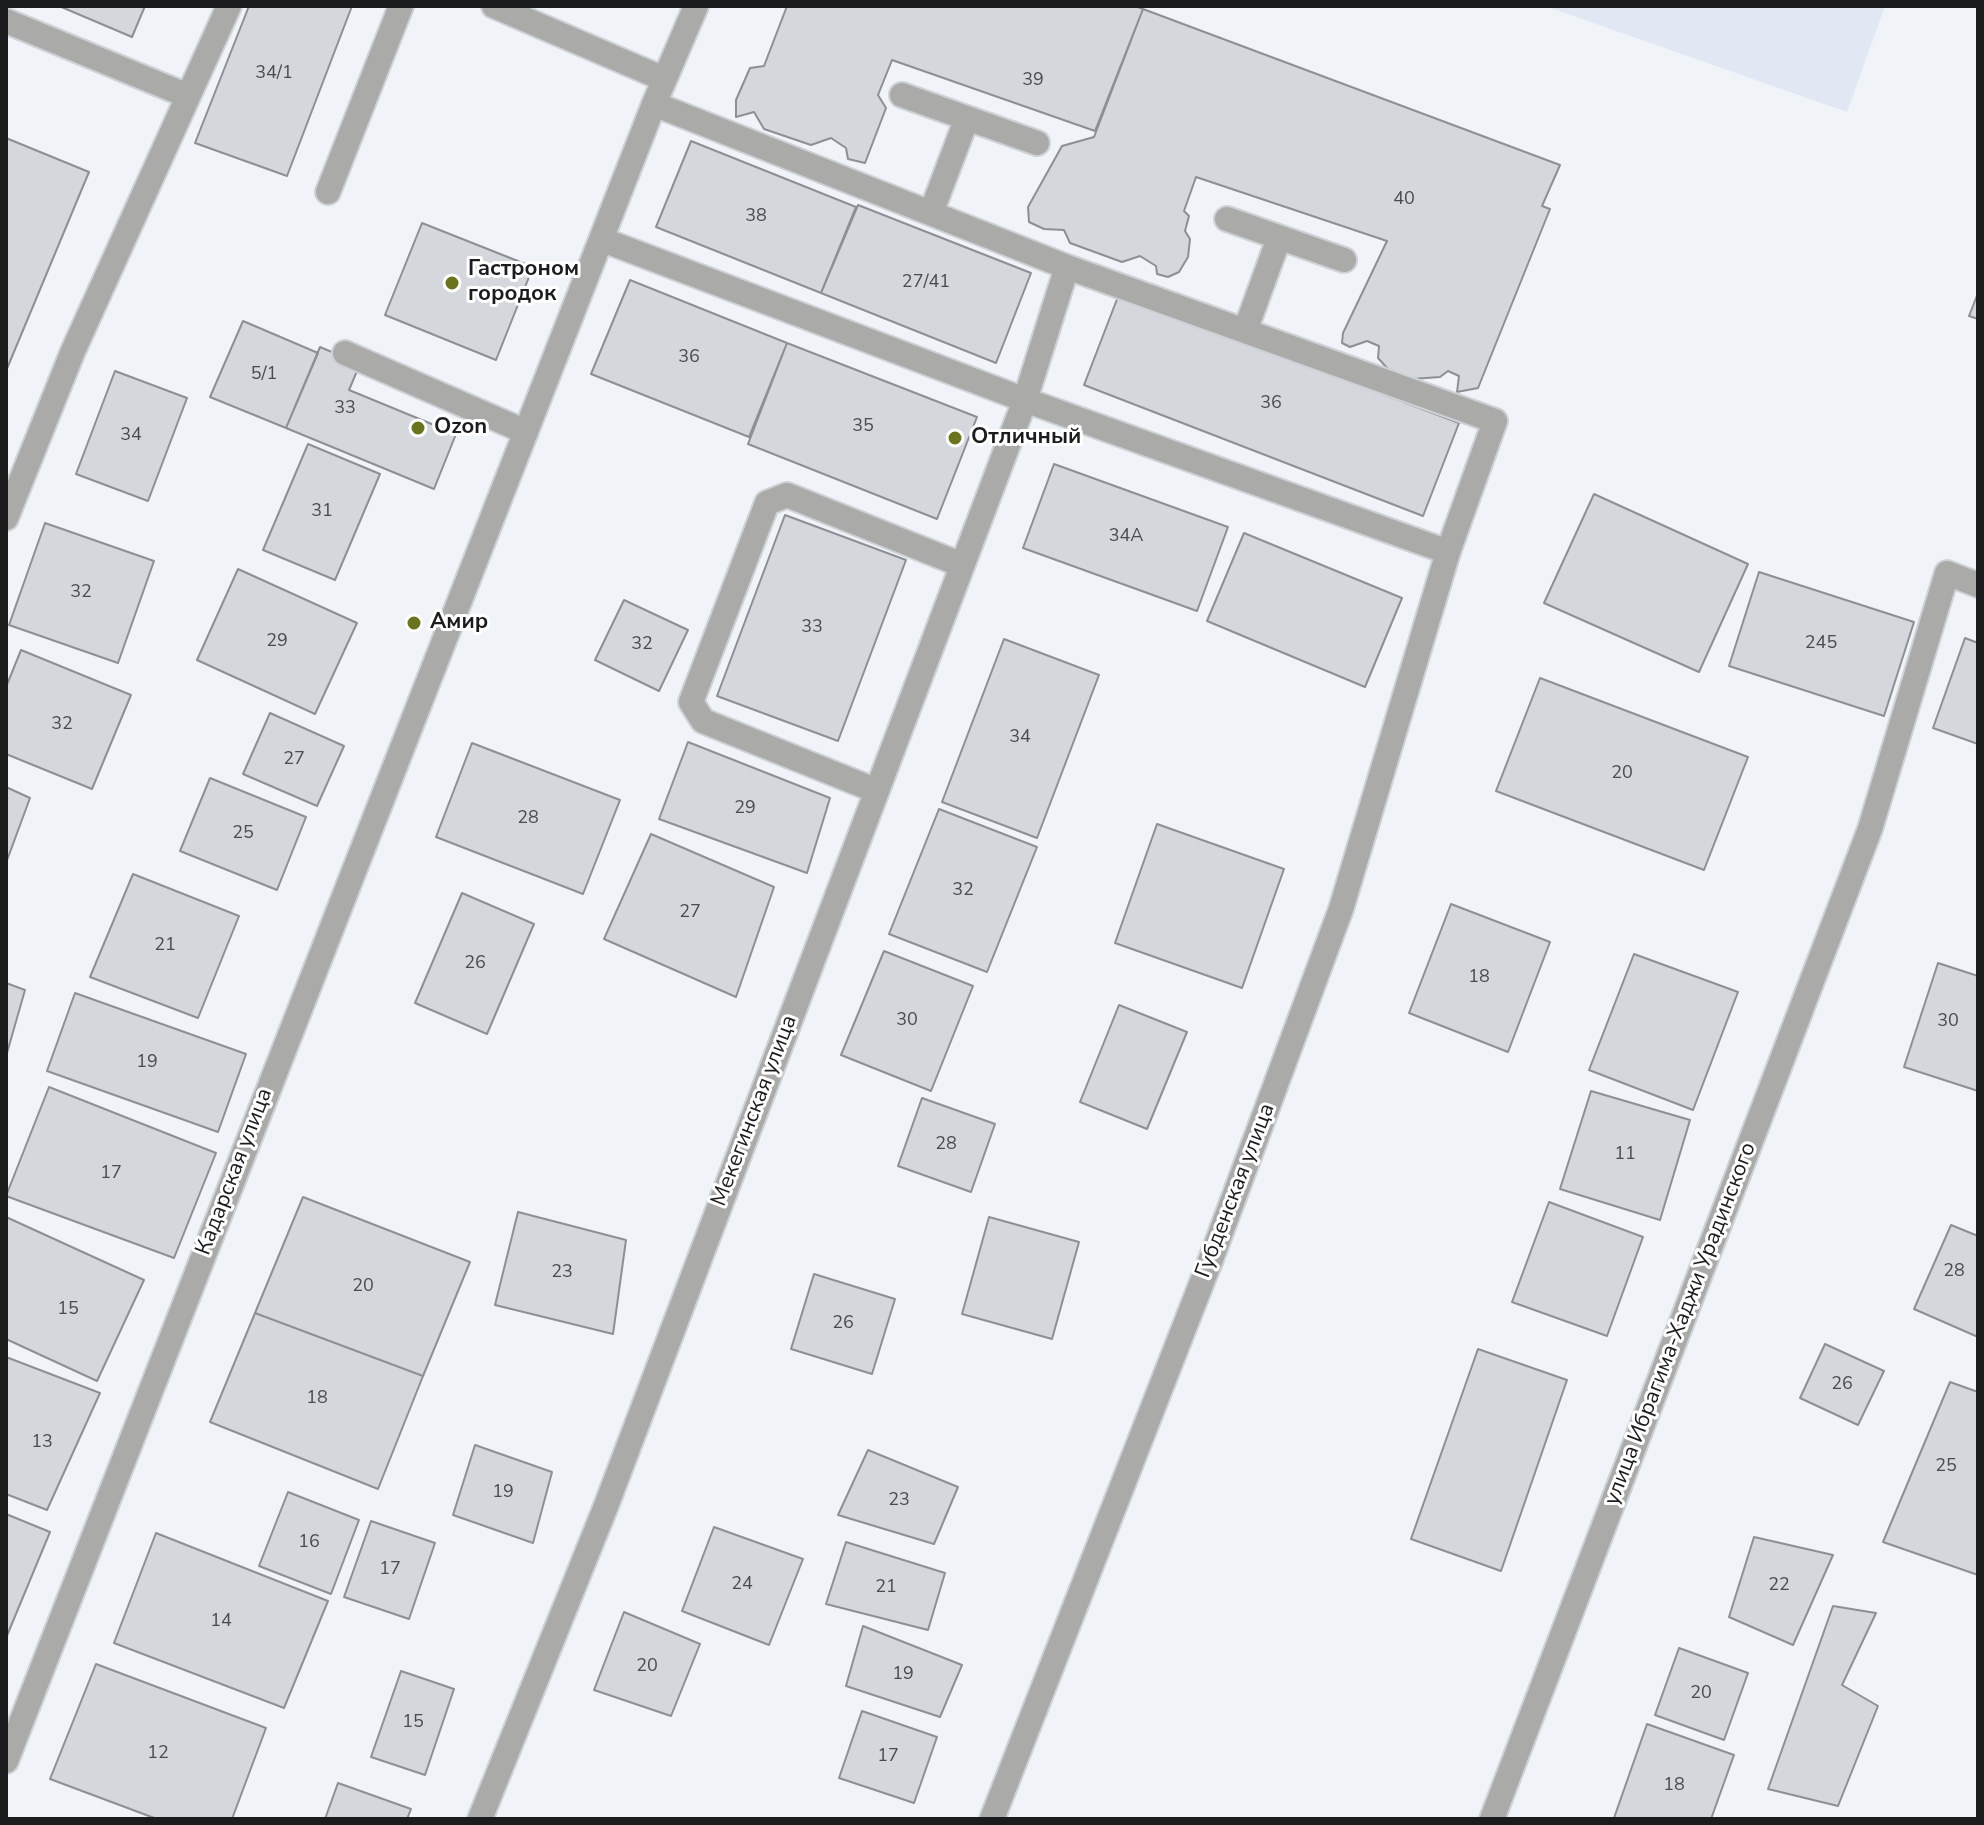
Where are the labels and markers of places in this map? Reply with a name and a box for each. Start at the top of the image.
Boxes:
place label: Гастроном городок [468,257,579,308]
marker: Гастроном городок [443,274,461,292]
place label: Ozon [434,415,487,441]
marker: Ozon [409,419,427,437]
place label: Отличный [971,425,1081,451]
marker: Отличный [946,429,964,447]
place label: Амир [430,610,488,636]
marker: Амир [405,614,423,632]

